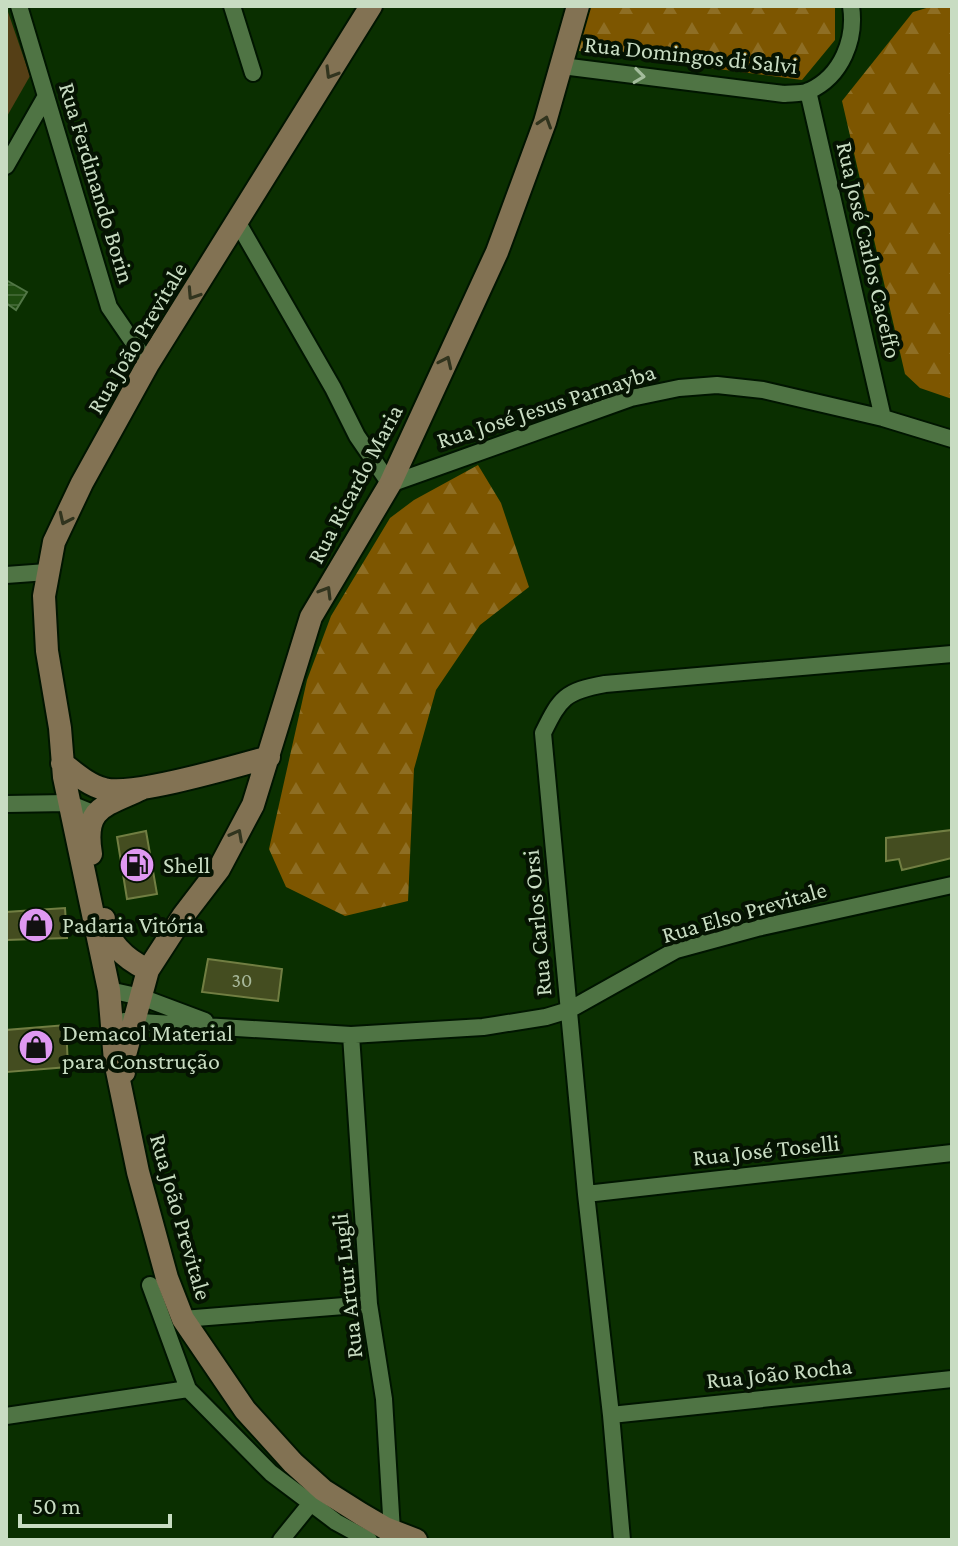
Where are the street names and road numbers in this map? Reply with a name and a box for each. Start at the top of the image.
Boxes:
street label: Rua Domingos di Salvi [583,30,799,79]
street label: Rua Ferdinando Borin [54,79,141,287]
street label: Rua José Carlos Caceffo [831,139,908,361]
street label: Rua João Previtale [81,257,192,418]
street label: Rua José Jesus Parnayba [433,357,659,454]
street label: Rua Ricardo Maria [301,400,408,568]
street label: Rua Carlos Orsi [517,849,556,998]
street label: Rua Elso Previtale [658,875,829,948]
street label: Rua José Toselli [691,1128,841,1171]
street label: Rua João Previtale [145,1131,218,1303]
street label: Rua Artur Lugli [325,1212,368,1360]
street label: Rua João Rocha [705,1351,853,1394]

